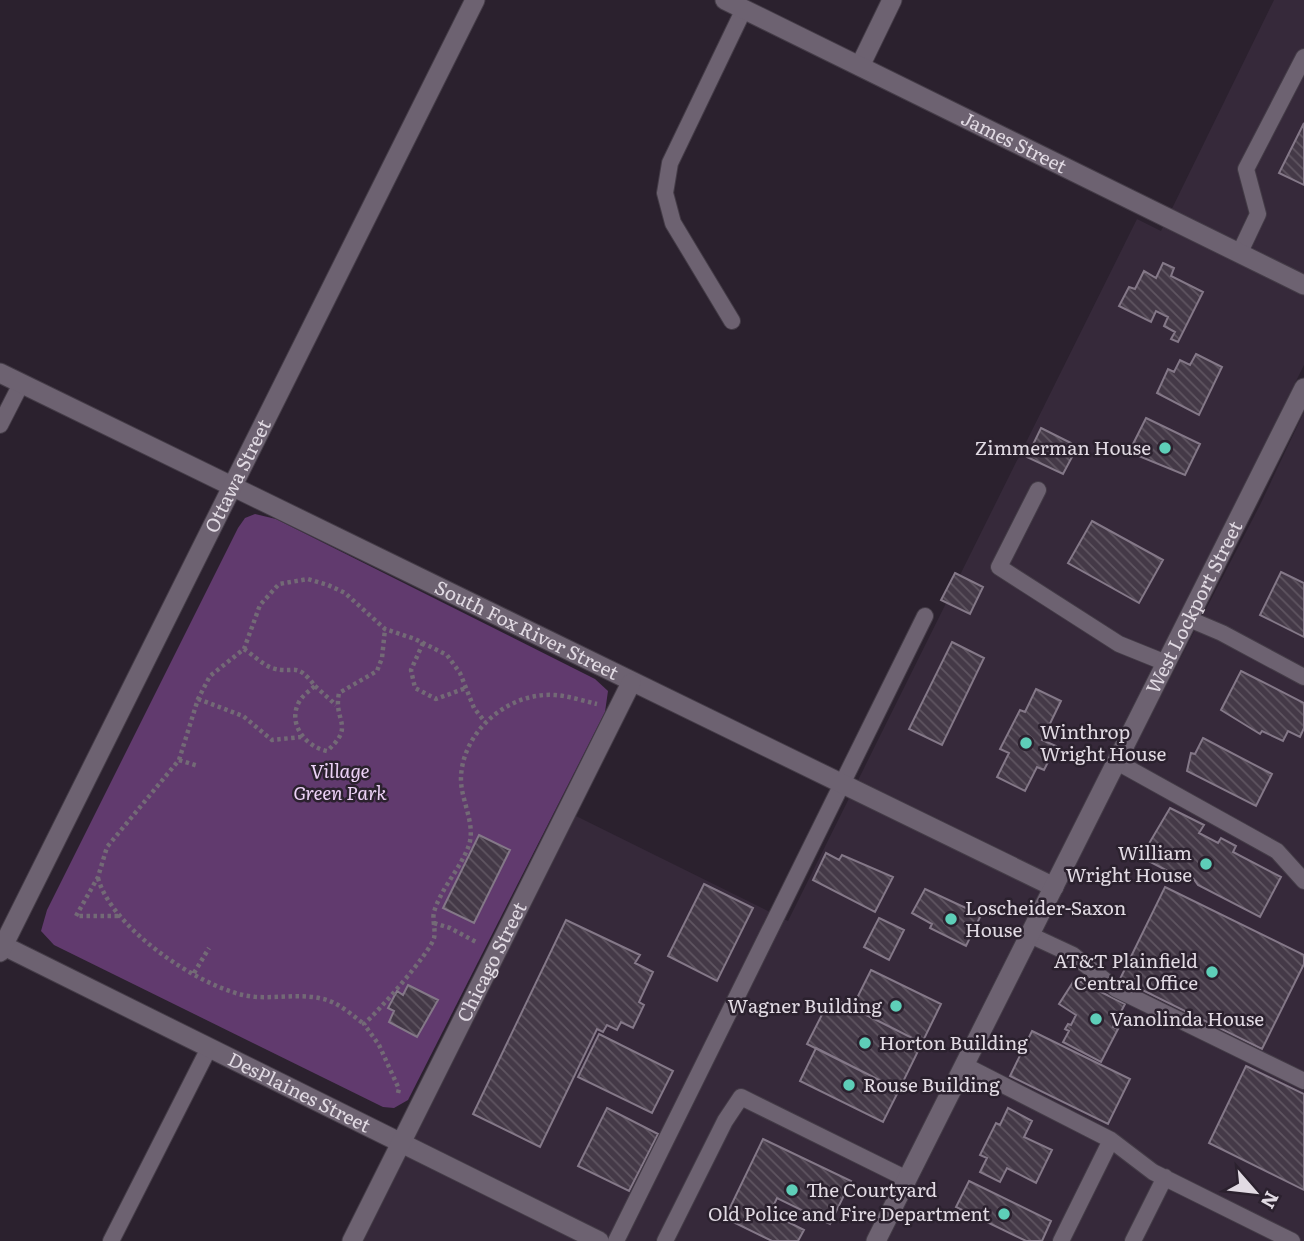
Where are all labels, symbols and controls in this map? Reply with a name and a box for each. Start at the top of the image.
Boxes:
street label: James Street [957,103,1072,179]
street label: Ottawa Street [196,414,277,537]
place label: Zimmerman House [975,433,1151,461]
marker: Zimmerman House [1157,440,1173,456]
street label: West Lockport Street [1138,515,1248,698]
street label: South Fox River Street [430,572,624,686]
place label: Winthrop Wright House [1040,717,1166,767]
marker: Winthrop Wright House [1018,735,1034,751]
park label: Village Green Park [293,756,387,806]
place label: William Wright House [1066,838,1192,888]
marker: William Wright House [1198,856,1214,872]
place label: Loscheider-Saxon House [965,893,1126,943]
street label: Chicago Street [449,896,533,1026]
marker: Loscheider-Saxon House [943,911,959,927]
place label: AT&T Plainfield Central Office [1054,946,1198,996]
marker: AT&T Plainfield Central Office [1204,964,1220,980]
place label: Wagner Building [728,991,882,1019]
marker: Wagner Building [888,998,904,1014]
place label: Vanolinda House [1110,1004,1264,1032]
marker: Vanolinda House [1088,1011,1104,1027]
place label: Horton Building [879,1028,1028,1056]
marker: Horton Building [857,1035,873,1051]
street label: DesPlaines Street [224,1044,376,1139]
place label: Rouse Building [863,1070,1000,1098]
marker: Rouse Building [841,1077,857,1093]
north arrow [1220,1157,1290,1227]
place label: The Courtyard [806,1175,937,1203]
marker: The Courtyard [784,1182,800,1198]
text: N [1255,1187,1287,1214]
place label: Old Police and Fire Department [708,1199,990,1227]
marker: Old Police and Fire Department [996,1206,1012,1222]

